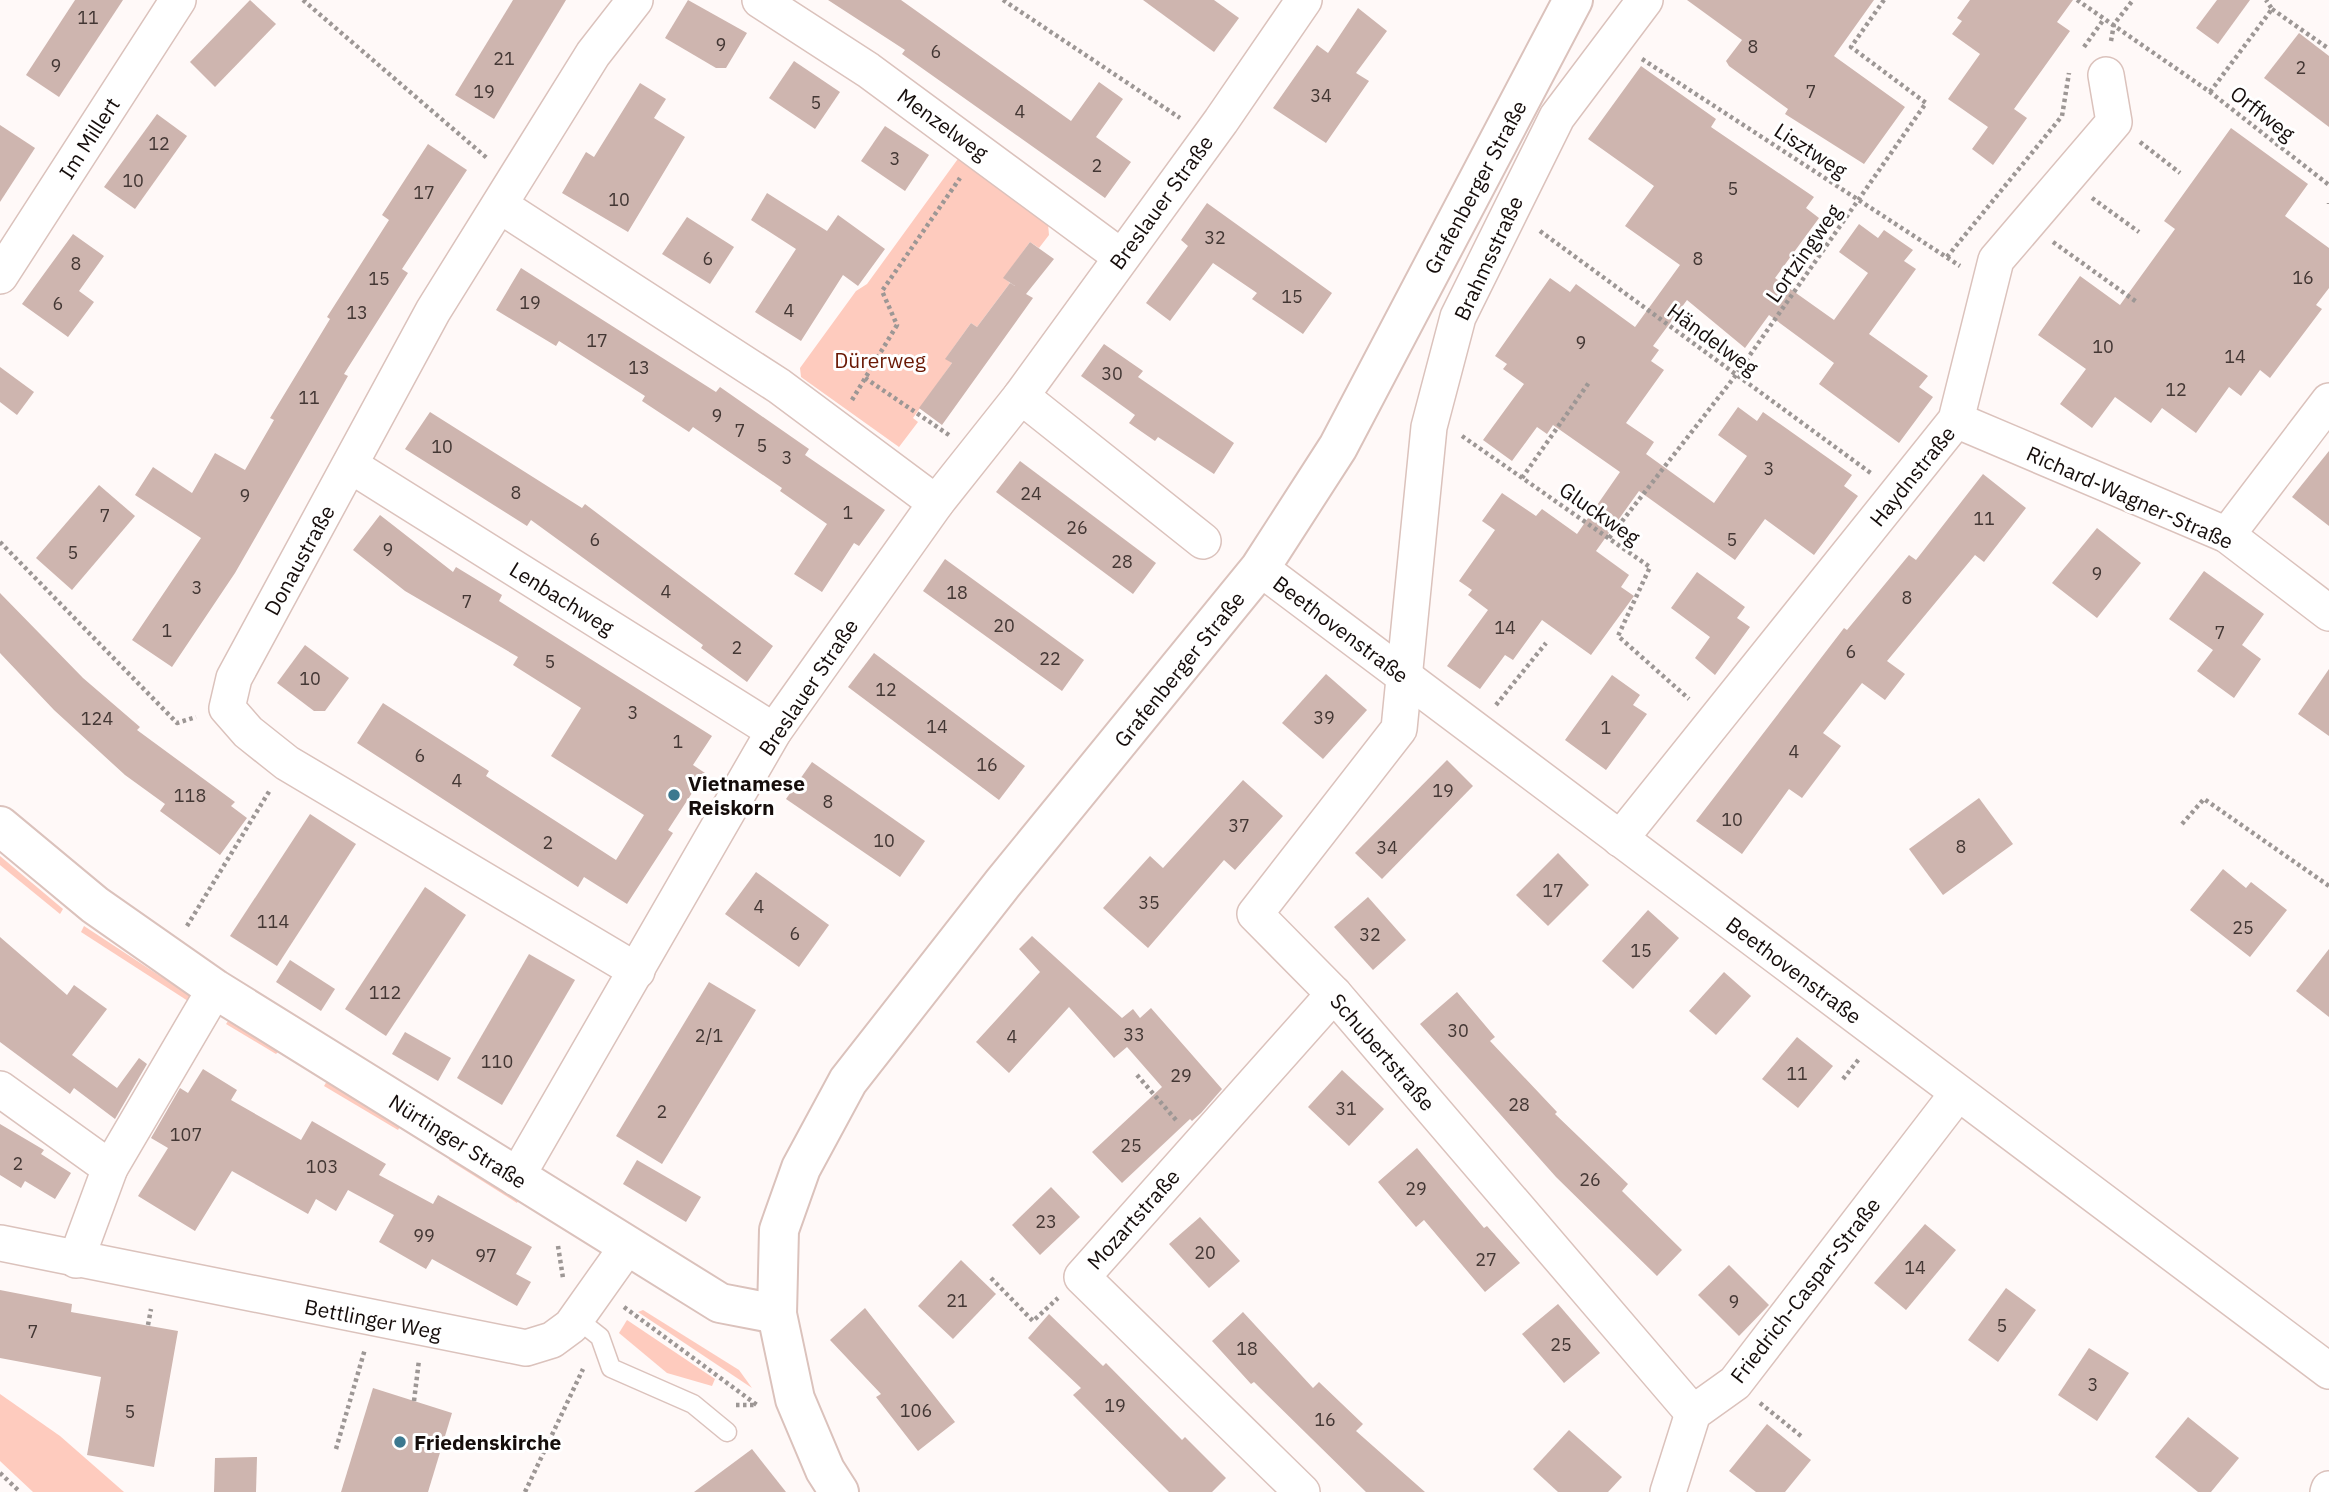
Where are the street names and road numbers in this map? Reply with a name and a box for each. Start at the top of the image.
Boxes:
street label: Orffweg [2225,79,2301,147]
street label: Menzelweg [892,82,994,166]
street label: Im Millert [52,92,126,184]
street label: Grafenberger Straße [1417,95,1533,279]
street label: Lisztweg [1769,116,1853,184]
street label: Breslauer Straße [1103,129,1219,275]
street label: Brahmsstraße [1447,191,1529,325]
street label: Lortzingweg [1759,198,1847,308]
street label: Händelweg [1662,297,1764,381]
street label: Haydnstraße [1863,420,1961,532]
street label: Richard-Wagner-Straße [2022,439,2238,555]
street label: Gluckweg [1554,475,1646,551]
street label: Donaustraße [257,500,341,620]
street label: Lenbachweg [504,555,620,641]
street label: Beethovenstraße [1268,569,1414,689]
street label: Grafenberger Straße [1107,585,1251,753]
street label: Breslauer Straße [752,613,864,761]
street label: Beethovenstraße [1721,910,1867,1030]
street label: Schubertstraße [1324,987,1442,1117]
street label: Nürtinger Straße [384,1087,532,1195]
street label: Mozartstraße [1080,1163,1186,1275]
street label: Friedrich-Caspar-Straße [1724,1191,1886,1389]
street label: Bettlinger Weg [302,1292,444,1346]

